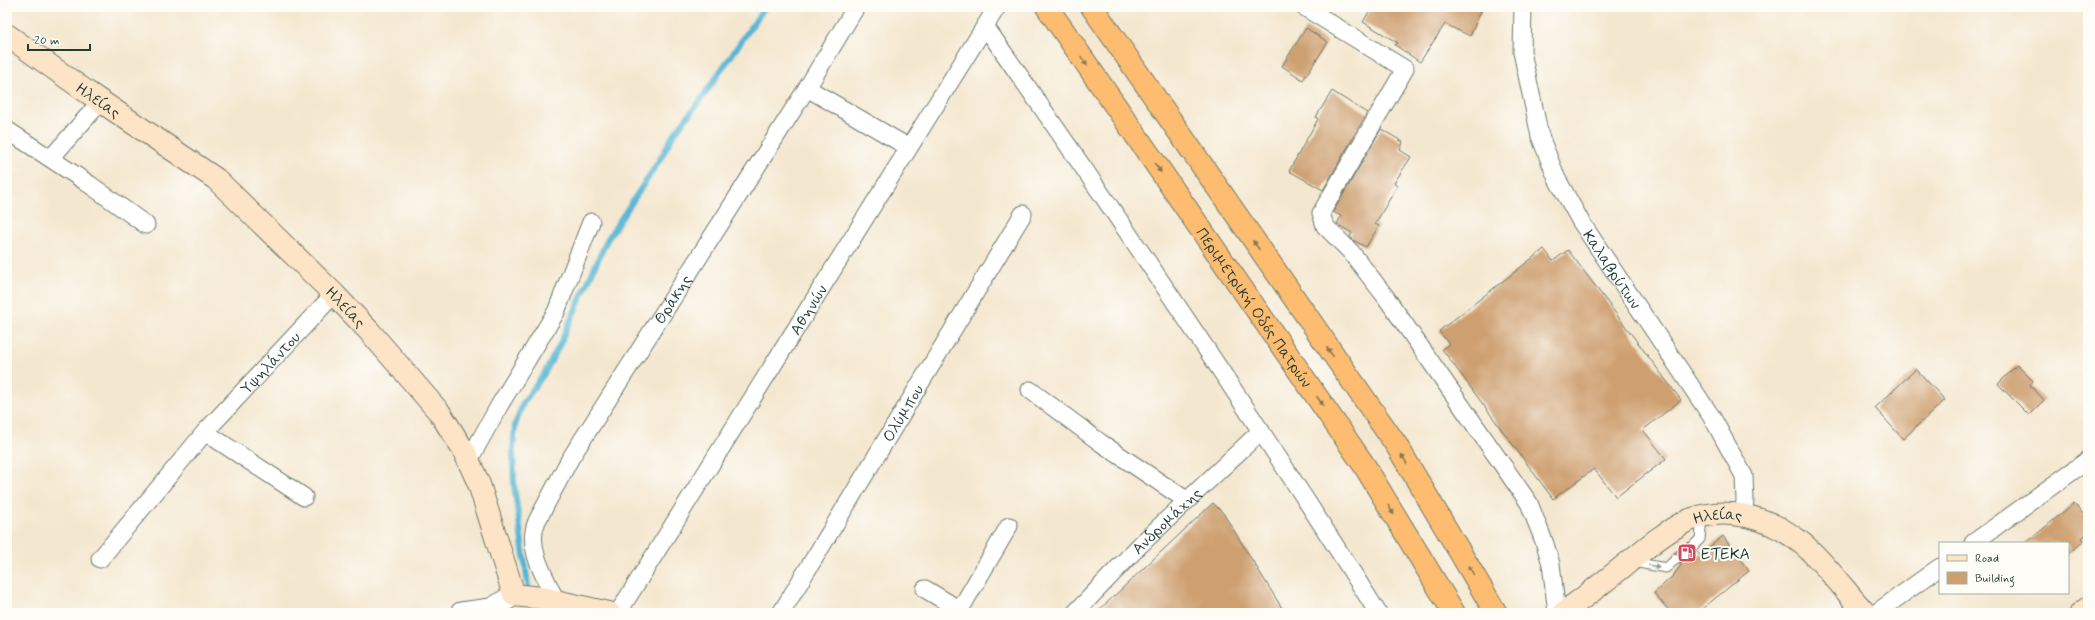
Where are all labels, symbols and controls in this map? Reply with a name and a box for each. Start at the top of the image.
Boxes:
scale bar [28,26,90,52]
text: 20 m [34,33,60,49]
one-way arrow [1080,56,1088,66]
street label: Ηλείας [71,78,124,124]
one-way arrow [1154,163,1162,173]
street label: Περιμετρική Οδός Πατρών [1191,224,1316,392]
street label: Καλαβρύτων [1577,226,1645,314]
one-way arrow [1252,240,1260,251]
street label: Θράκης [650,271,697,329]
street label: Αθηνών [785,281,833,339]
street label: Ηλείας [320,282,370,333]
street label: Υψηλάντου [237,328,306,399]
one-way arrow [1326,347,1334,357]
street label: Ολύμπου [878,381,929,446]
one-way arrow [1316,396,1324,406]
one-way arrow [1401,453,1408,465]
street label: Ανδρομάχης [1128,483,1207,559]
one-way arrow [1388,504,1395,516]
street label: Ηλείας [1691,504,1744,530]
fuel station icon: ΕΤΕΚΑ [1676,542,1698,564]
legend [1939,542,2069,594]
place label: ΕΤΕΚΑ [1701,544,1750,565]
text: Road [1975,551,1999,567]
one-way arrow [1648,563,1660,569]
one-way arrow [1467,565,1475,575]
text: Building [1975,571,2015,588]

